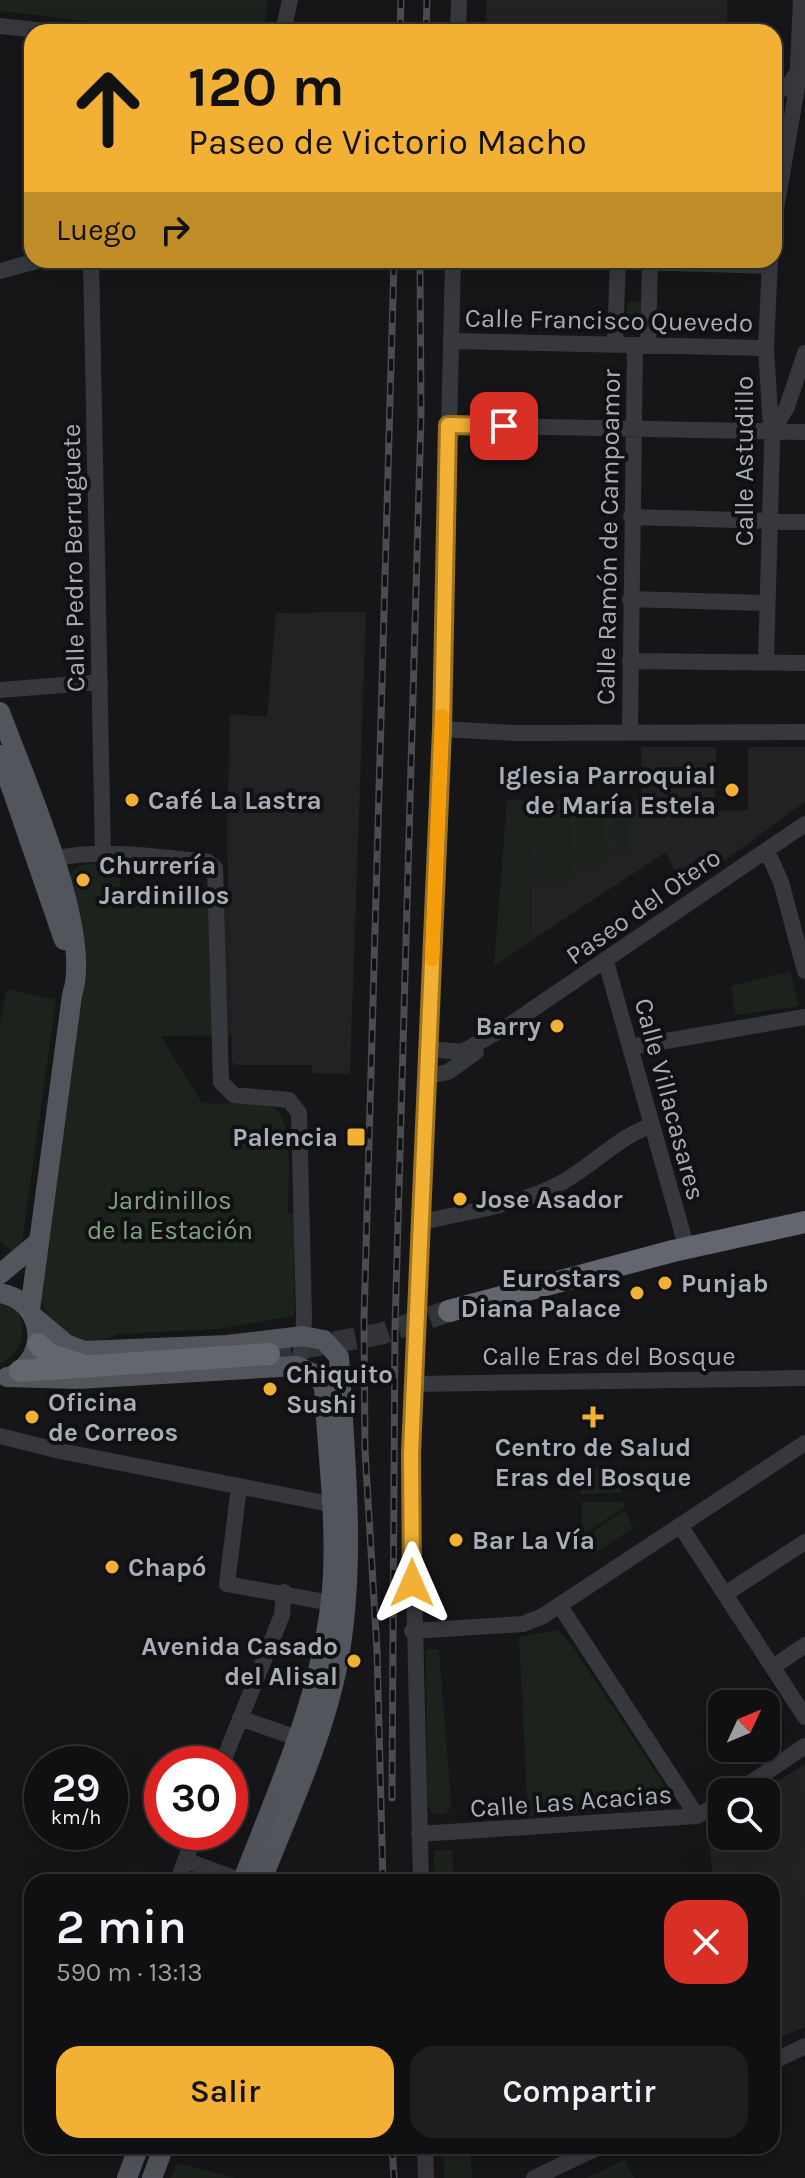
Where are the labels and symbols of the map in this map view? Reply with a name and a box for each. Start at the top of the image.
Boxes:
street label: Calle Francisco Quevedo [465,302,753,339]
street label: Calle Ramón de Campoamor [590,368,627,705]
street label: Calle Astudillo [729,376,760,546]
pin [470,392,538,460]
street label: Calle Pedro Berruguete [56,424,91,692]
place label: Iglesia Parroquial de María Estela [498,760,716,821]
marker: Iglesia Parroquial de María Estela [723,781,741,799]
place label: Café La Lastra [148,785,322,816]
marker: Café La Lastra [123,791,141,809]
street label: Paseo del Otero [560,842,727,971]
place label: Churrería Jardinillos [99,850,229,911]
marker: Churrería Jardinillos [74,871,92,889]
street label: Calle Villacasares [628,995,711,1203]
place label: Barry [475,1011,541,1042]
marker: Barry [548,1017,566,1035]
place label: Palencia [232,1122,338,1153]
marker: Palencia [345,1126,367,1148]
place label: Jose Asador [476,1184,623,1215]
park label: Jardinillos de la Estación [87,1185,253,1246]
marker: Jose Asador [451,1190,469,1208]
place label: Eurostars Diana Palace [460,1263,621,1324]
place label: Punjab [681,1268,768,1299]
marker: Punjab [656,1274,674,1292]
marker: Eurostars Diana Palace [628,1284,646,1302]
street label: Calle Eras del Bosque [482,1341,736,1372]
place label: Chiquito Sushi [286,1359,393,1420]
marker: Chiquito Sushi [261,1380,279,1398]
place label: Oficina de Correos [48,1387,178,1448]
marker: Centro de Salud Eras del Bosque [582,1406,604,1428]
marker: Oficina de Correos [23,1408,41,1426]
place label: Centro de Salud Eras del Bosque [495,1432,691,1493]
place label: Bar La Vía [472,1525,595,1556]
marker: Bar La Vía [447,1531,465,1549]
position arrow [370,1541,454,1625]
place label: Chapó [128,1552,206,1583]
marker: Chapó [103,1558,121,1576]
place label: Avenida Casado del Alisal [141,1631,338,1692]
marker: Avenida Casado del Alisal [345,1652,363,1670]
north arrow [708,1690,780,1762]
speed limit sign: 30 [144,1746,248,1850]
street label: Calle Las Acacias [469,1779,673,1824]

